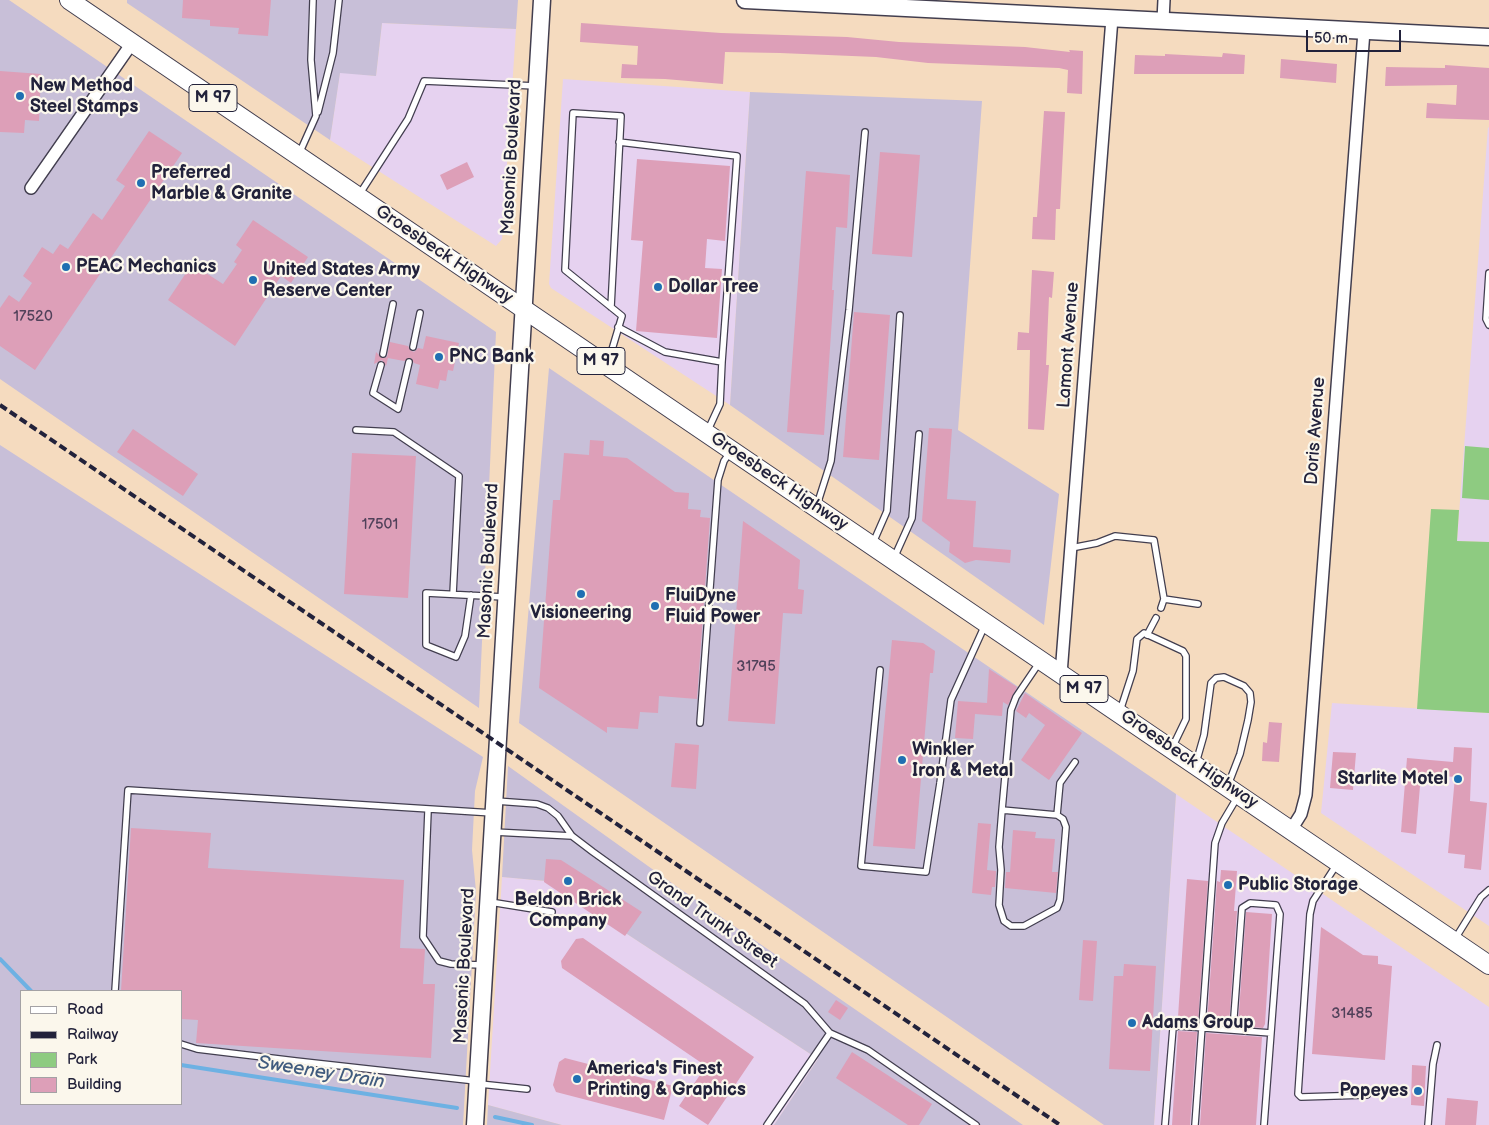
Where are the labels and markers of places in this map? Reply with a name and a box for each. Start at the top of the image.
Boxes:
place label: New Method Steel Stamps [30,75,138,118]
marker: New Method Steel Stamps [14,90,26,102]
place label: Preferred Marble & Granite [151,162,292,204]
marker: Preferred Marble & Granite [135,177,147,189]
place label: PEAC Mechanics [76,256,216,278]
place label: United States Army Reserve Center [263,259,420,302]
marker: PEAC Mechanics [60,261,72,273]
marker: United States Army Reserve Center [247,274,259,286]
place label: Dollar Tree [668,276,759,298]
marker: Dollar Tree [652,281,664,293]
place label: PNC Bank [449,346,534,368]
marker: PNC Bank [433,351,445,363]
place label: FluiDyne Fluid Power [665,585,760,628]
marker: Visioneering [575,588,587,600]
marker: FluiDyne Fluid Power [649,600,661,612]
place label: Visioneering [530,602,632,624]
place label: Winkler Iron & Metal [912,739,1013,782]
marker: Winkler Iron & Metal [896,754,908,766]
place label: Starlite Motel [1338,768,1448,790]
marker: Starlite Motel [1452,773,1464,785]
place label: Public Storage [1238,874,1358,896]
marker: Beldon Brick Company [562,875,574,887]
marker: Public Storage [1222,879,1234,891]
place label: Beldon Brick Company [515,889,621,932]
place label: Adams Group [1142,1012,1254,1034]
marker: Adams Group [1126,1017,1138,1029]
place label: America's Finest Printing & Graphics [587,1058,746,1100]
marker: America's Finest Printing & Graphics [571,1073,583,1085]
place label: Popeyes [1339,1080,1408,1102]
marker: Popeyes [1412,1085,1424,1097]

